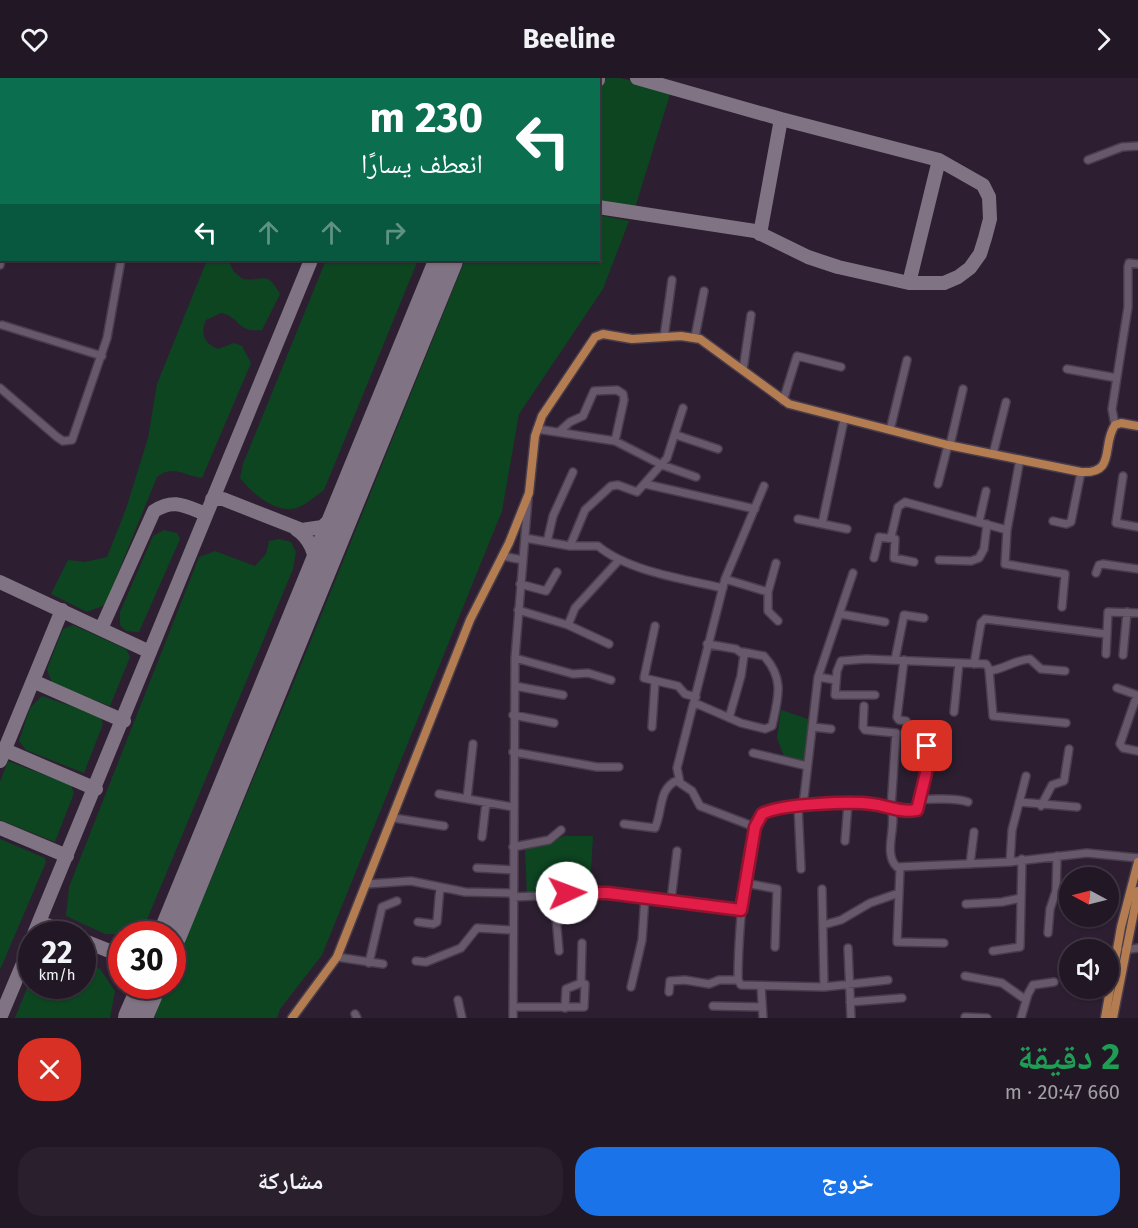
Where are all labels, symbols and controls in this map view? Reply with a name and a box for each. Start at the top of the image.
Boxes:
icon: heart [18,23,51,56]
text: Beeline [523,23,615,55]
icon: forward [1087,23,1120,56]
text: 230 m [370,93,483,143]
icon: left [504,102,582,180]
text: انعطف يسارًا [361,148,483,180]
icon: left [189,216,222,249]
icon: ahead [252,216,285,249]
icon: ahead [315,216,348,249]
icon: right [378,216,411,249]
pin [901,720,952,771]
icon: arrive [910,729,943,762]
position arrow [535,861,599,925]
north arrow [1059,867,1119,927]
map controls [1059,867,1119,999]
speed limit sign: 30 [108,921,186,999]
text: 22 [41,935,73,971]
button: sound [1059,939,1119,999]
text: km/h [38,966,76,984]
text: 2 دقيقة [1017,1035,1120,1079]
button: close [18,1038,81,1101]
text: 660 m · 20:47 [1005,1080,1120,1104]
button: مشاركة [18,1147,563,1216]
button: خروج [575,1147,1120,1216]

